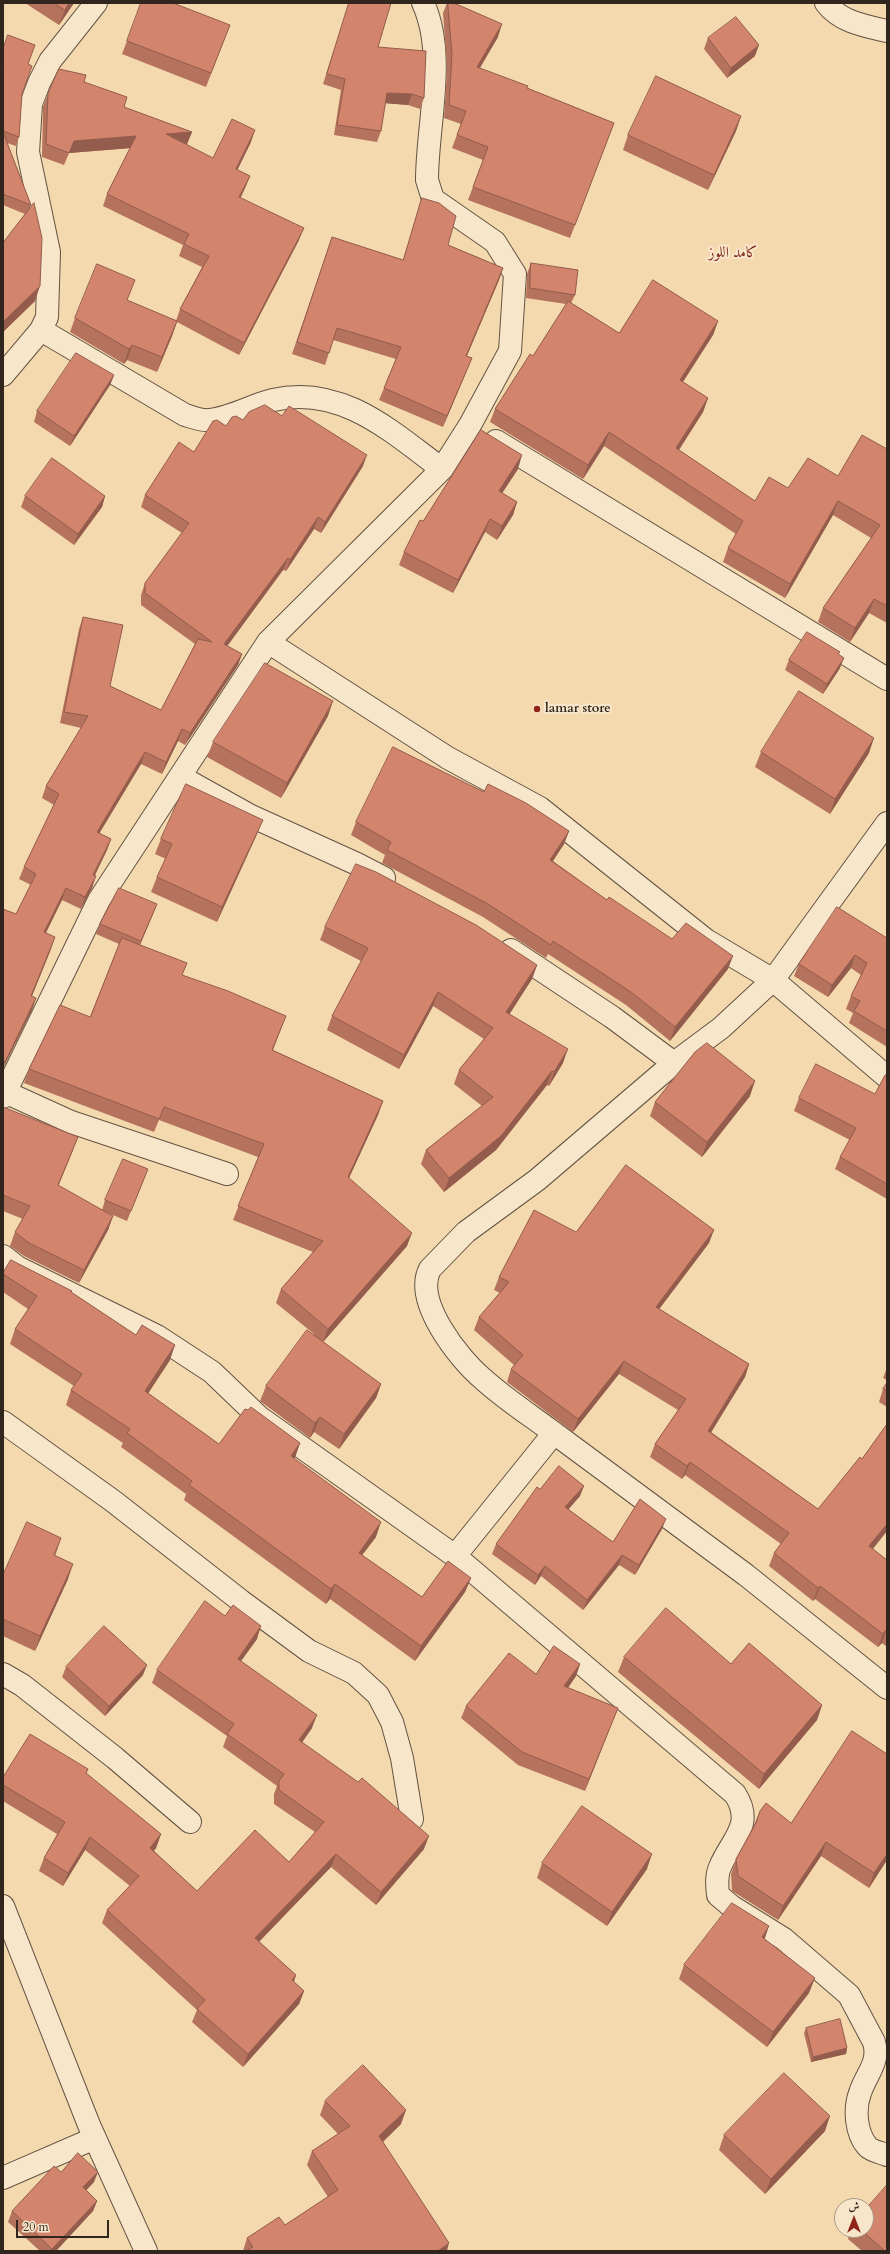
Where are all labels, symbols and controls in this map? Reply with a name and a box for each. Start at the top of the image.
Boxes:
district label: كامد اللوز [709,245,757,263]
place label: lamar store [545,701,611,717]
marker: lamar store [532,704,542,714]
north arrow [834,2198,874,2238]
text: ش [849,2199,859,2214]
scale bar [18,2212,111,2238]
text: 20 m [23,2219,49,2235]

